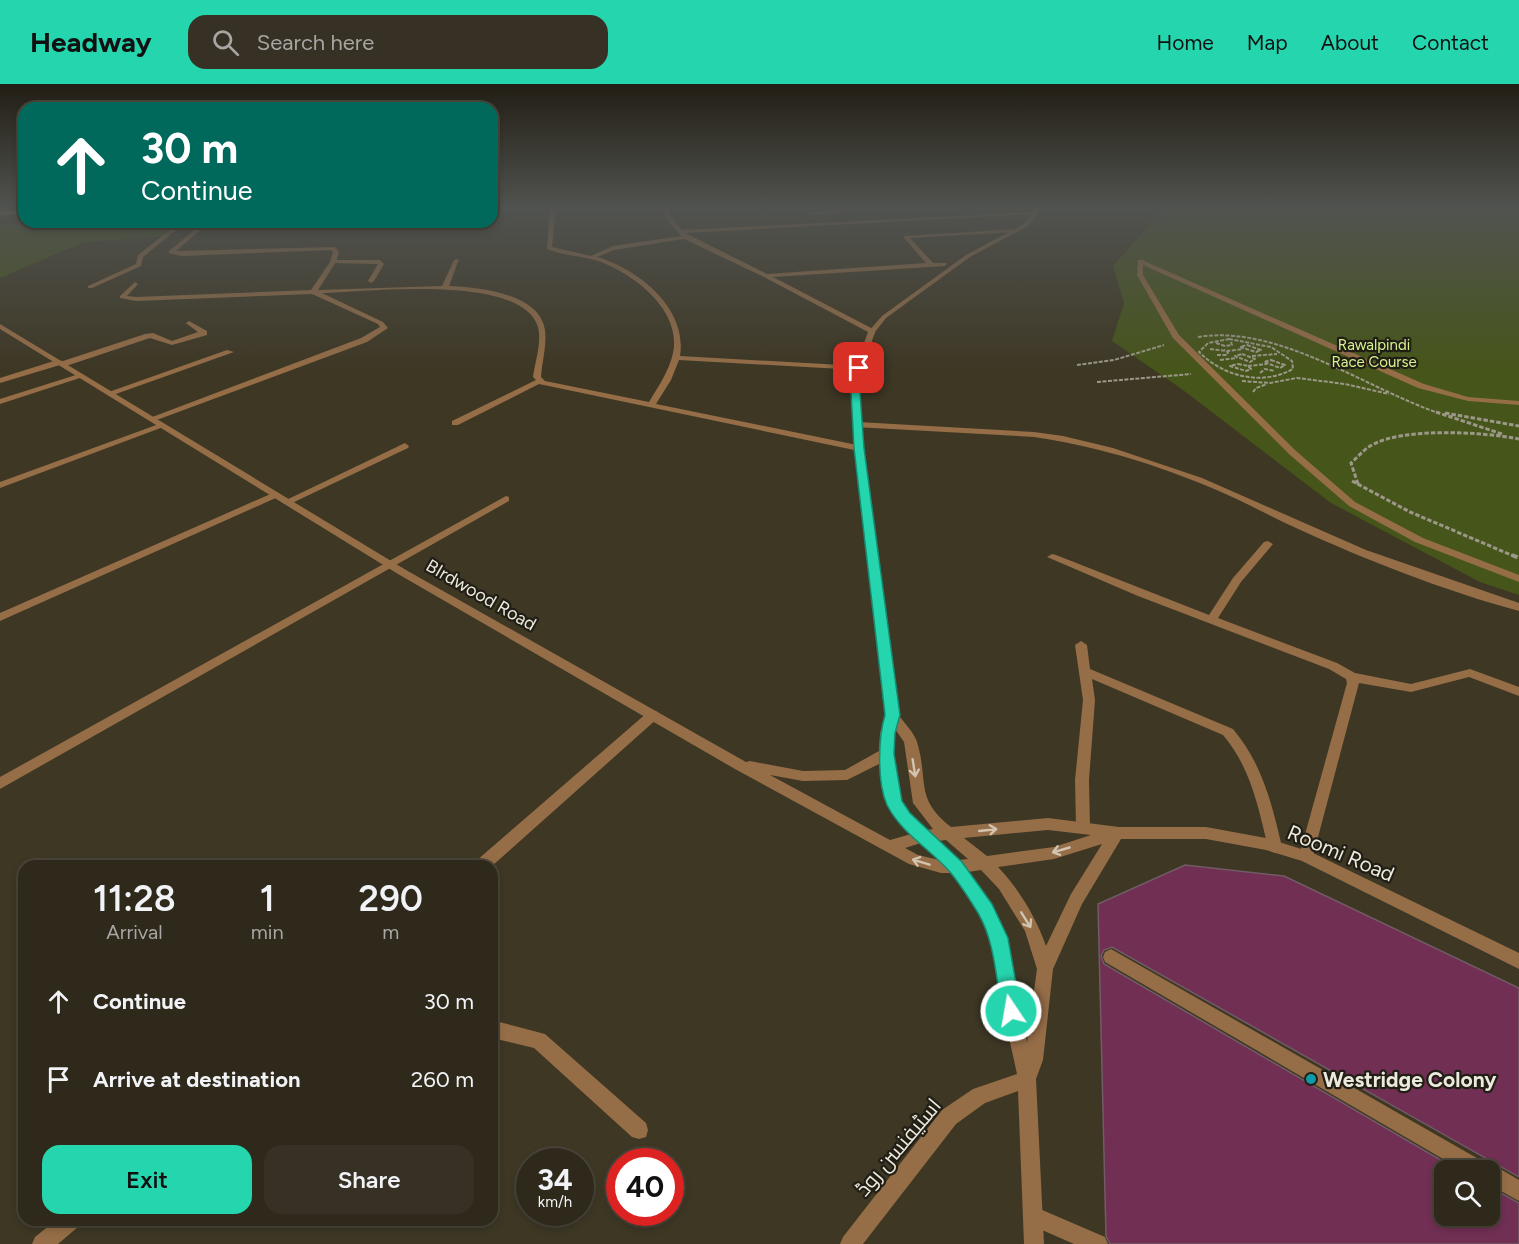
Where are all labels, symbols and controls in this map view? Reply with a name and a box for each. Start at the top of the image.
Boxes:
search box [188,15,608,69]
text: Headway [30,25,152,59]
icon: search [209,26,242,59]
text: Search here [257,29,374,56]
text: Home [1157,30,1214,55]
text: Map [1247,30,1288,55]
text: About [1321,30,1379,55]
text: Contact [1412,30,1489,55]
text: 30 m [141,123,238,174]
icon: ahead [42,126,120,204]
text: Continue [141,174,253,207]
park label: Rawalpindi Race Course [1331,336,1417,371]
pin [833,342,884,393]
icon: arrive [842,351,875,384]
street label: BIrdwood Road [422,555,540,635]
one-way arrow [909,757,920,777]
street label: Roomi Road [1284,819,1398,887]
one-way arrow [978,824,998,835]
one-way arrow [1052,845,1071,856]
one-way arrow [912,856,931,867]
text: 11:28 [93,877,176,920]
text: 1 [260,877,275,920]
text: 290 [359,877,423,920]
one-way arrow [1021,911,1033,928]
text: Arrival [106,920,163,944]
text: min [251,920,284,944]
text: m [382,920,399,944]
position arrow [979,979,1043,1043]
icon: ahead [42,985,75,1018]
text: Continue [93,988,186,1015]
text: 30 m [424,988,474,1015]
icon: arrive [42,1063,75,1096]
text: Arrive at destination [93,1066,301,1093]
text: 260 m [411,1066,474,1093]
place label: Westridge Colony [1323,1067,1497,1092]
marker: Westridge Colony [1304,1072,1318,1086]
street label: اسٹیفنسن روڈ [850,1093,947,1201]
button: Exit [42,1145,252,1214]
button: Share [264,1145,474,1214]
speed limit sign: 40 [606,1148,684,1226]
map controls [1434,1160,1500,1226]
button: search [1434,1160,1500,1226]
text: 34 [537,1161,573,1198]
text: km/h [538,1193,572,1211]

